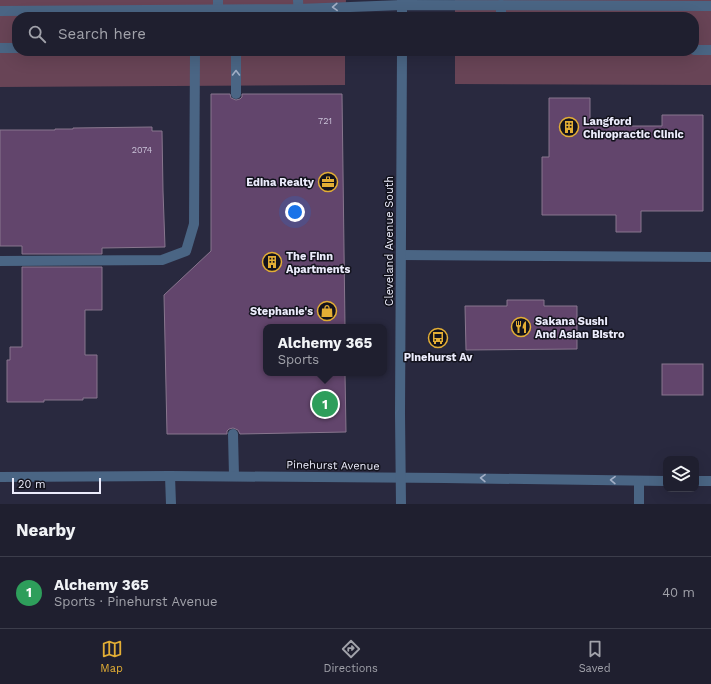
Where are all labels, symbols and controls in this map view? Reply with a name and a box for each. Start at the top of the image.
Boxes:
one-way arrow [332,3,338,12]
search box [12,12,699,56]
icon: search [26,23,48,45]
text: Search here [58,25,146,43]
one-way arrow [232,70,240,76]
place label: Langford Chiropractic Clinic [583,115,684,141]
house number: 721 [318,116,332,126]
building icon: Langford Chiropractic Clinic [558,116,580,138]
house number: 2074 [132,145,153,155]
office icon: Edina Realty [317,171,339,193]
place label: Edina Realty [246,176,315,189]
street label: Cleveland Avenue South [383,176,396,306]
your location [285,202,305,222]
place label: The Finn Apartments [286,250,350,276]
building icon: The Finn Apartments [261,251,283,273]
shop icon: Stephanie's [316,300,338,322]
place label: Stephanie's [250,305,313,318]
place label: Sakana Sushi And Asian Bistro [535,315,625,341]
restaurant icon: Sakana Sushi And Asian Bistro [510,316,532,338]
popup [263,324,387,376]
bus stop icon: Pinehurst Av [427,327,449,349]
text: Alchemy 365 [278,334,372,352]
place label: Pinehurst Av [404,351,473,364]
text: Sports [278,352,319,367]
pin: 1 [312,389,338,419]
map controls [663,456,699,492]
button: layers [663,456,699,492]
street label: Pinehurst Avenue [286,458,380,473]
one-way arrow [480,474,486,482]
scale bar [12,476,101,495]
one-way arrow [610,476,616,484]
text: 20 m [18,478,46,491]
text: Nearby [16,520,75,540]
text: Alchemy 365 [54,576,149,594]
text: 1 [26,585,32,600]
text: 40 m [662,585,695,600]
text: Sports · Pinehurst Avenue [54,594,217,609]
tab: Map [100,638,123,675]
tab: Directions [324,638,378,675]
tab: Saved [579,638,611,675]

